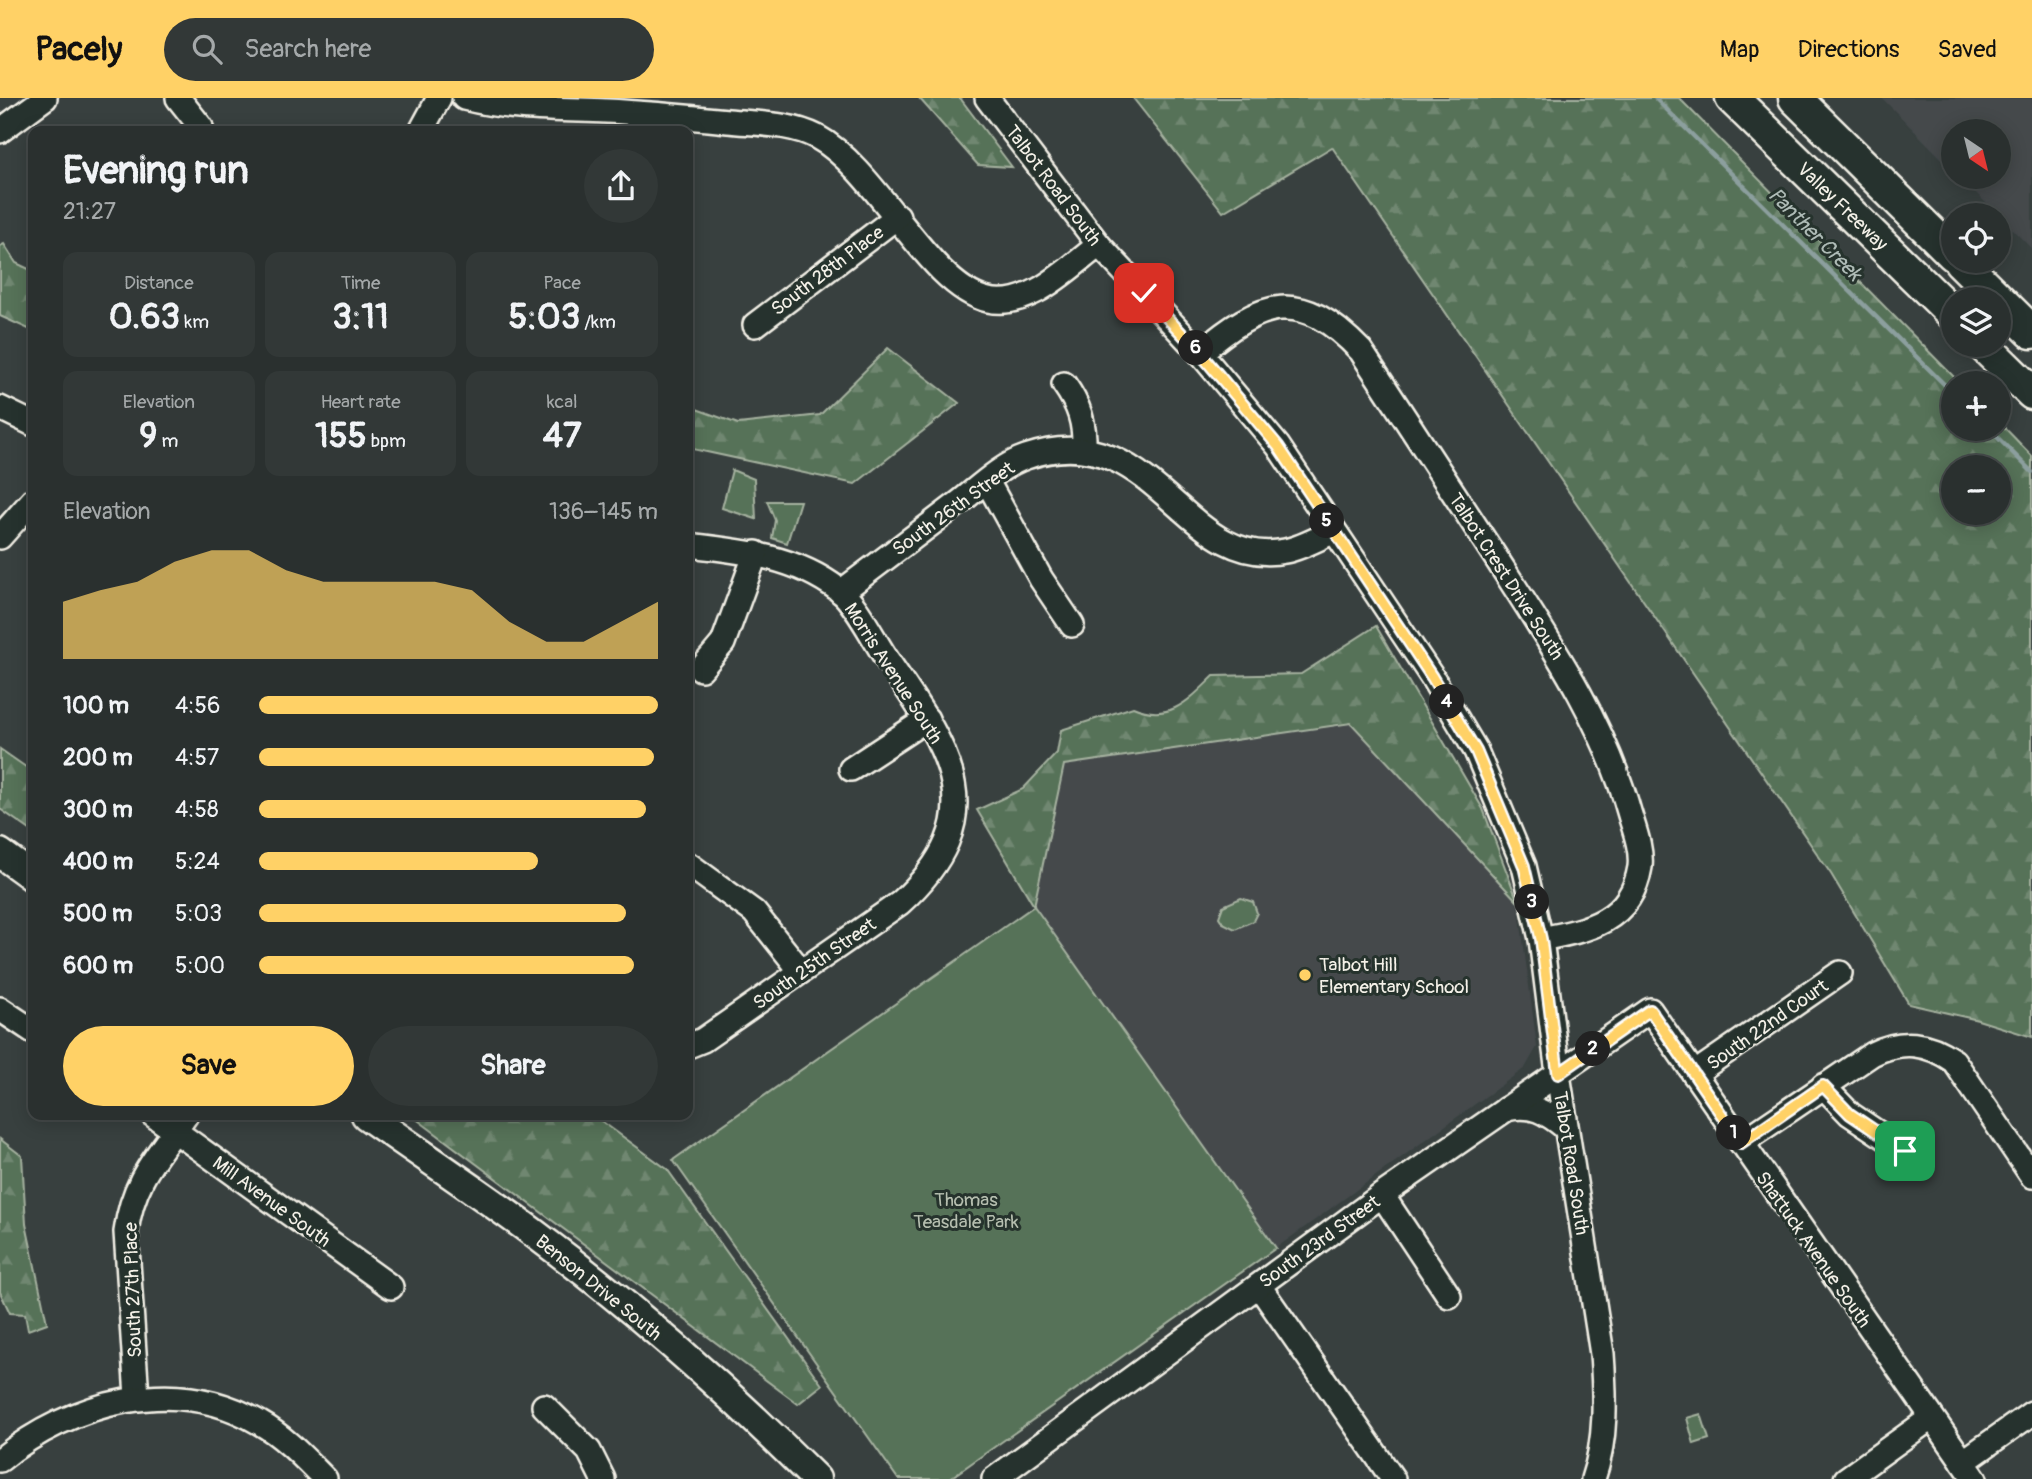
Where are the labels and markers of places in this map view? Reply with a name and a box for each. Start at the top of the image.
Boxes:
pin [1114,263,1174,323]
pin: 6 [1178,330,1214,366]
pin: 5 [1310,504,1344,538]
pin: 4 [1430,684,1464,720]
pin: 3 [1514,884,1550,920]
place label: Talbot Hill Elementary School [1319,953,1469,999]
marker: Talbot Hill Elementary School [1297,967,1313,983]
pin: 2 [1576,1032,1610,1066]
pin: 1 [1716,1116,1752,1150]
pin [1875,1121,1935,1181]

